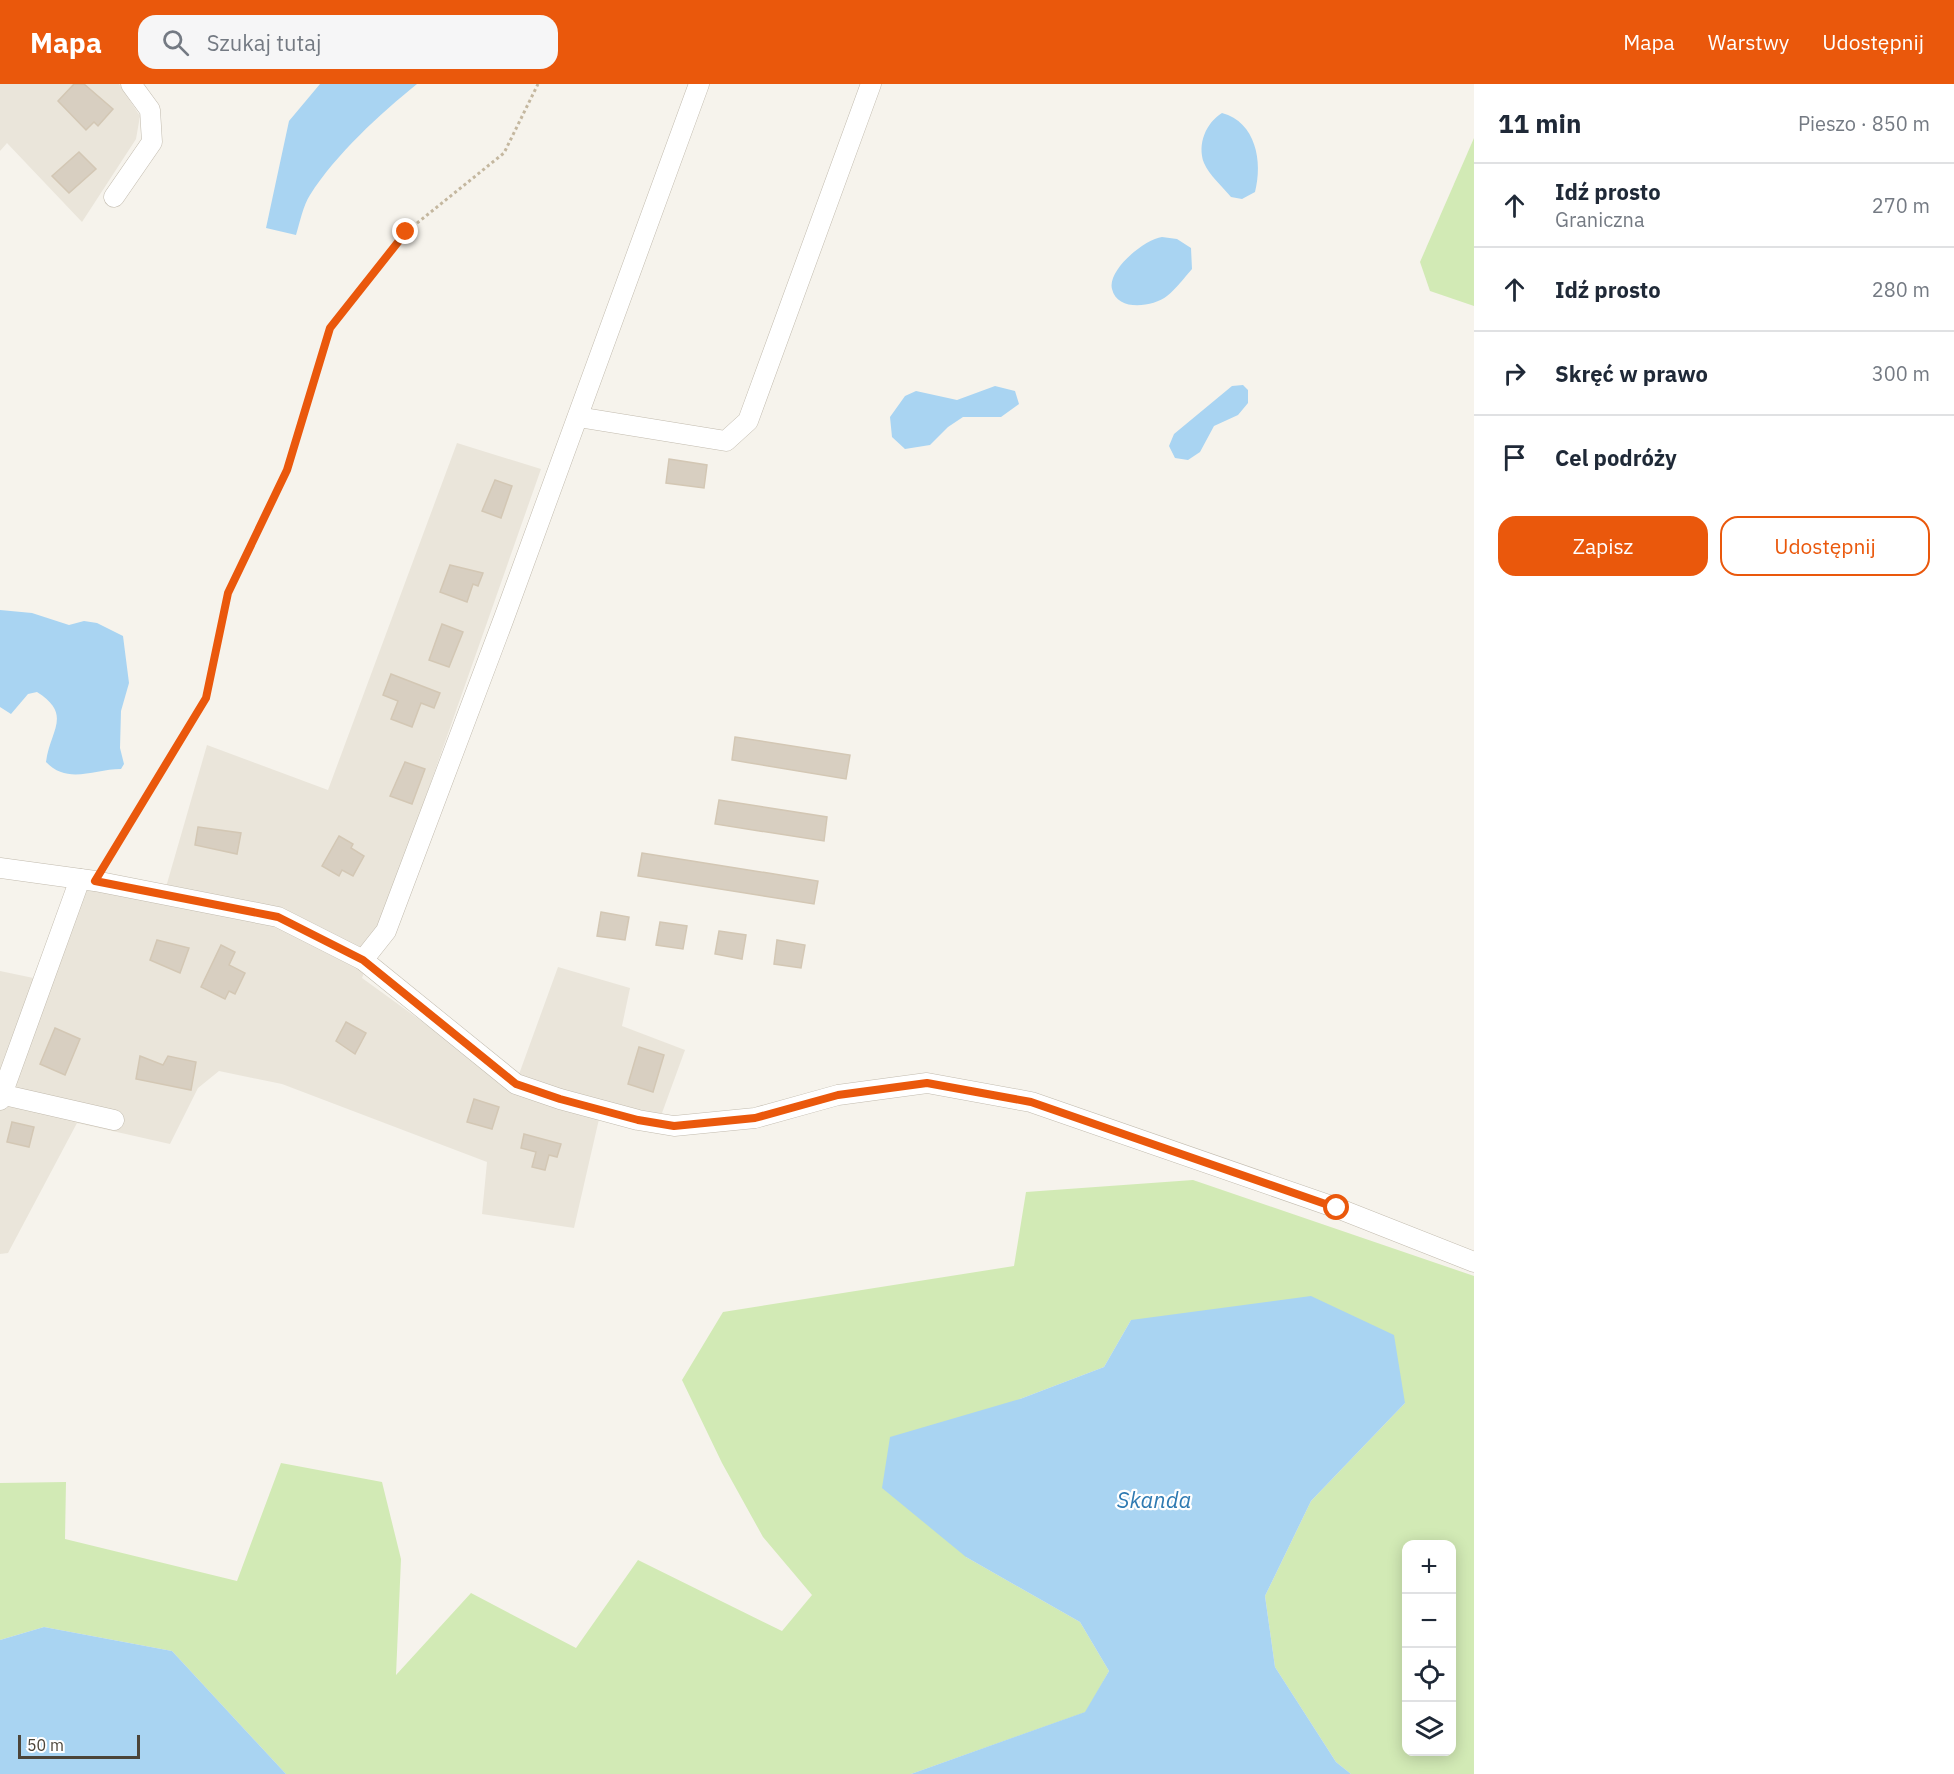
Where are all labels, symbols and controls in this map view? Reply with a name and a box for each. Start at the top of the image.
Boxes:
search box [138,15,558,69]
text: Mapa [30,24,102,61]
icon: search [159,26,192,59]
text: Szukaj tutaj [207,28,321,57]
text: Mapa [1623,28,1675,56]
text: Warstwy [1708,28,1789,56]
text: Udostępnij [1822,28,1924,56]
text: 11 min [1498,106,1582,140]
text: Pieszo · 850 m [1798,110,1930,137]
text: Idź prosto [1555,177,1661,206]
icon: ahead [1498,189,1531,222]
text: 270 m [1872,192,1930,219]
text: Graniczna [1555,206,1645,233]
route end [392,218,418,244]
icon: ahead [1498,273,1531,306]
text: Idź prosto [1555,275,1661,304]
text: 280 m [1872,276,1930,303]
icon: right [1498,357,1531,390]
text: Skręć w prawo [1555,359,1708,388]
text: 300 m [1872,360,1930,387]
icon: arrive [1498,441,1531,474]
text: Cel podróży [1555,443,1677,472]
button: Zapisz [1498,516,1708,576]
button: Udostępnij [1720,516,1930,576]
route start [1323,1194,1349,1220]
water label: Skanda [1117,1485,1191,1514]
map controls [1402,1540,1456,1756]
button: + [1402,1540,1456,1594]
button: − [1402,1594,1456,1648]
button: locate [1402,1648,1456,1702]
button: layers [1402,1702,1456,1756]
scale bar [18,1732,140,1760]
text: 50 m [27,1735,64,1755]

